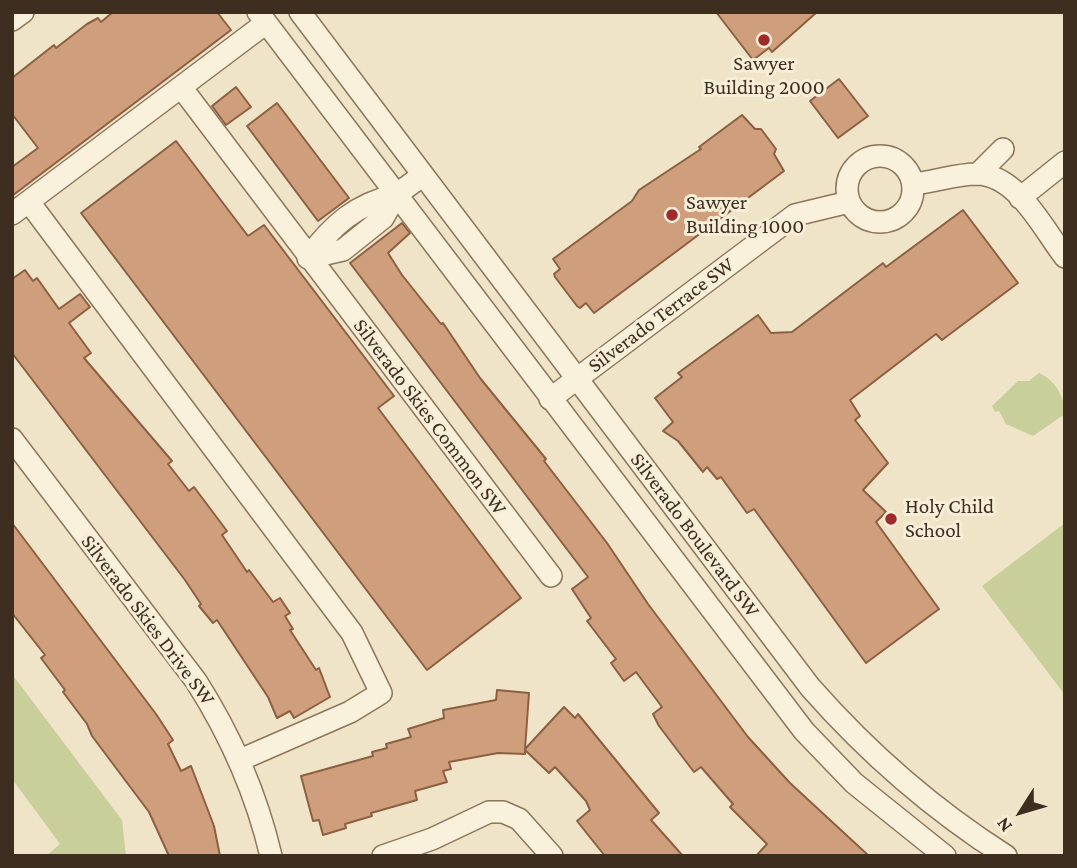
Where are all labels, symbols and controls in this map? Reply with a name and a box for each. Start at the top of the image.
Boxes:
marker: Sawyer Building 2000 [756,32,772,48]
place label: Sawyer Building 2000 [703,51,825,101]
place label: Sawyer Building 1000 [686,190,804,240]
marker: Sawyer Building 1000 [664,207,680,223]
street label: Silverado Terrace SW [583,252,739,378]
street label: Silverado Skies Common SW [348,314,512,520]
street label: Silverado Boulevard SW [625,448,765,622]
place label: Holy Child School [905,494,994,544]
marker: Holy Child School [883,511,899,527]
street label: Silverado Skies Drive SW [76,530,220,710]
north arrow [986,777,1056,847]
text: N [992,813,1016,836]

